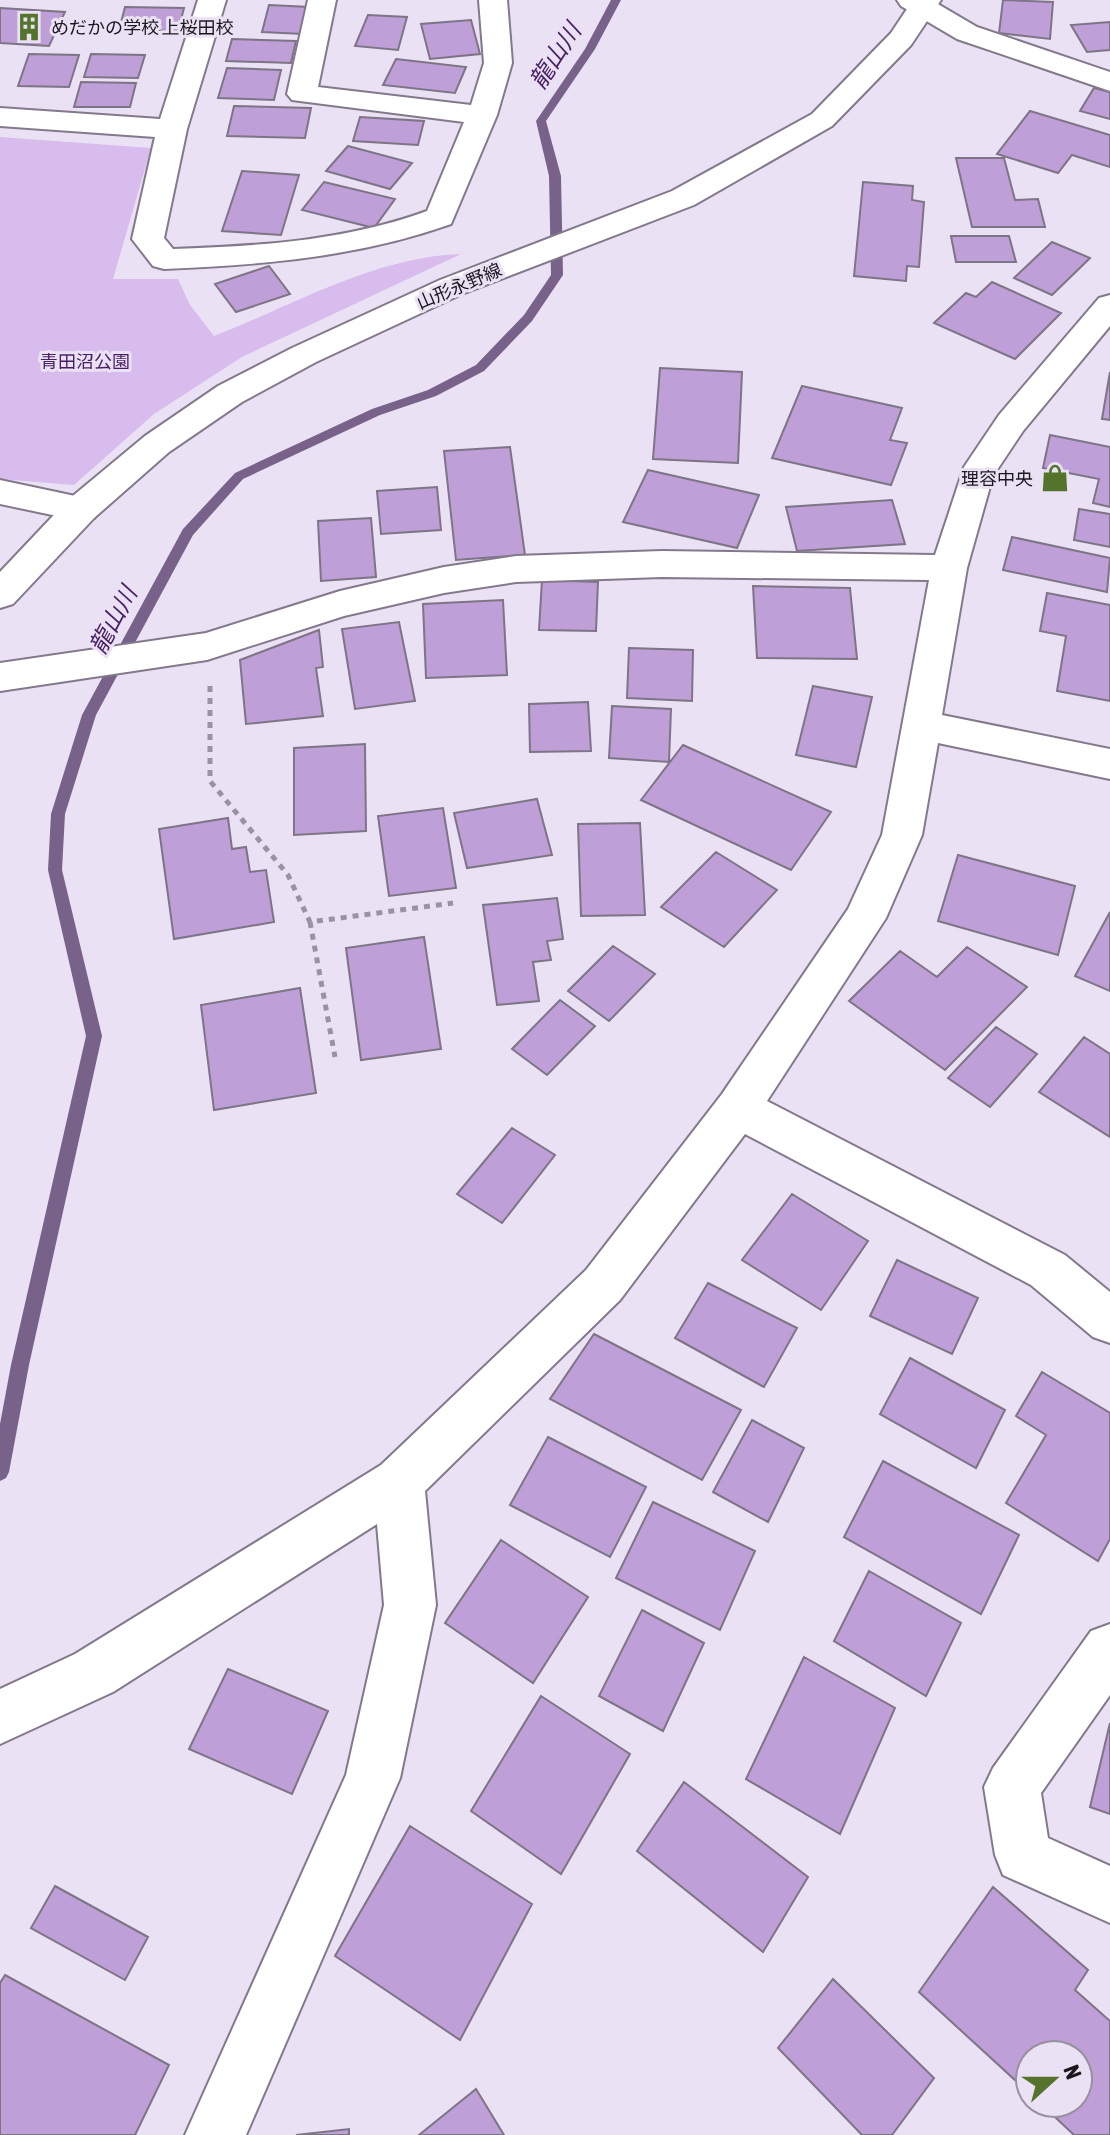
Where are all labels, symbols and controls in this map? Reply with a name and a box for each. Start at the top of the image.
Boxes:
building icon: めだかの学校 上桜田校 [14,12,44,42]
water label: 龍山川 [524,16,588,94]
place label: めだかの学校 上桜田校 [51,17,233,38]
street label: 山形永野線 [413,259,505,313]
park label: 青田沼公園 [40,351,130,372]
shop icon: 理容中央 [1040,463,1070,493]
place label: 理容中央 [961,468,1033,489]
water label: 龍山川 [84,579,143,658]
north arrow [1014,2039,1094,2119]
text: N [1058,2061,1087,2083]

